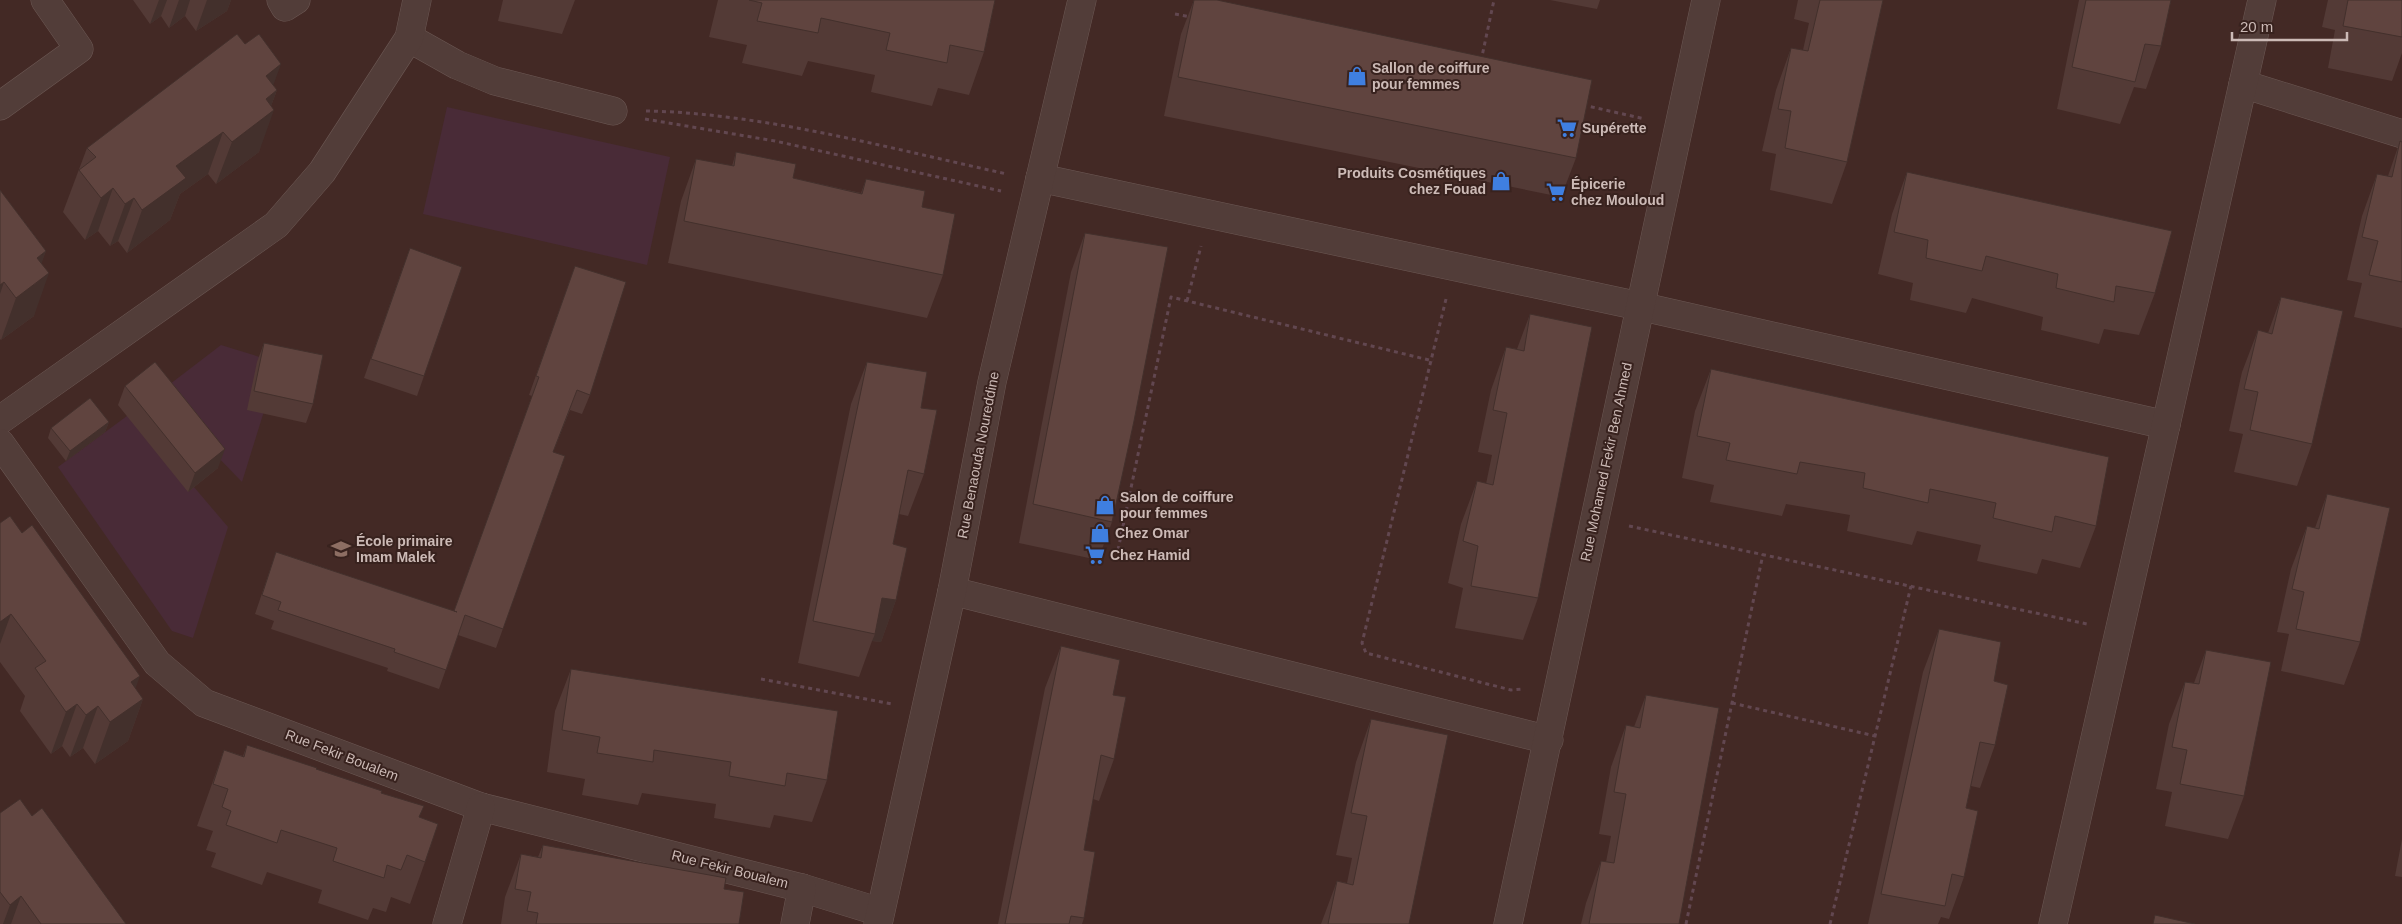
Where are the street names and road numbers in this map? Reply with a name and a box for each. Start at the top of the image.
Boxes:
street label: Rue Mohamed Fekir Ben Ahmed [1577,361,1635,563]
street label: Rue Benaouda Noureddine [954,370,1002,540]
street label: Rue Fekir Boualem [283,726,401,784]
street label: Rue Fekir Boualem [670,847,790,891]

